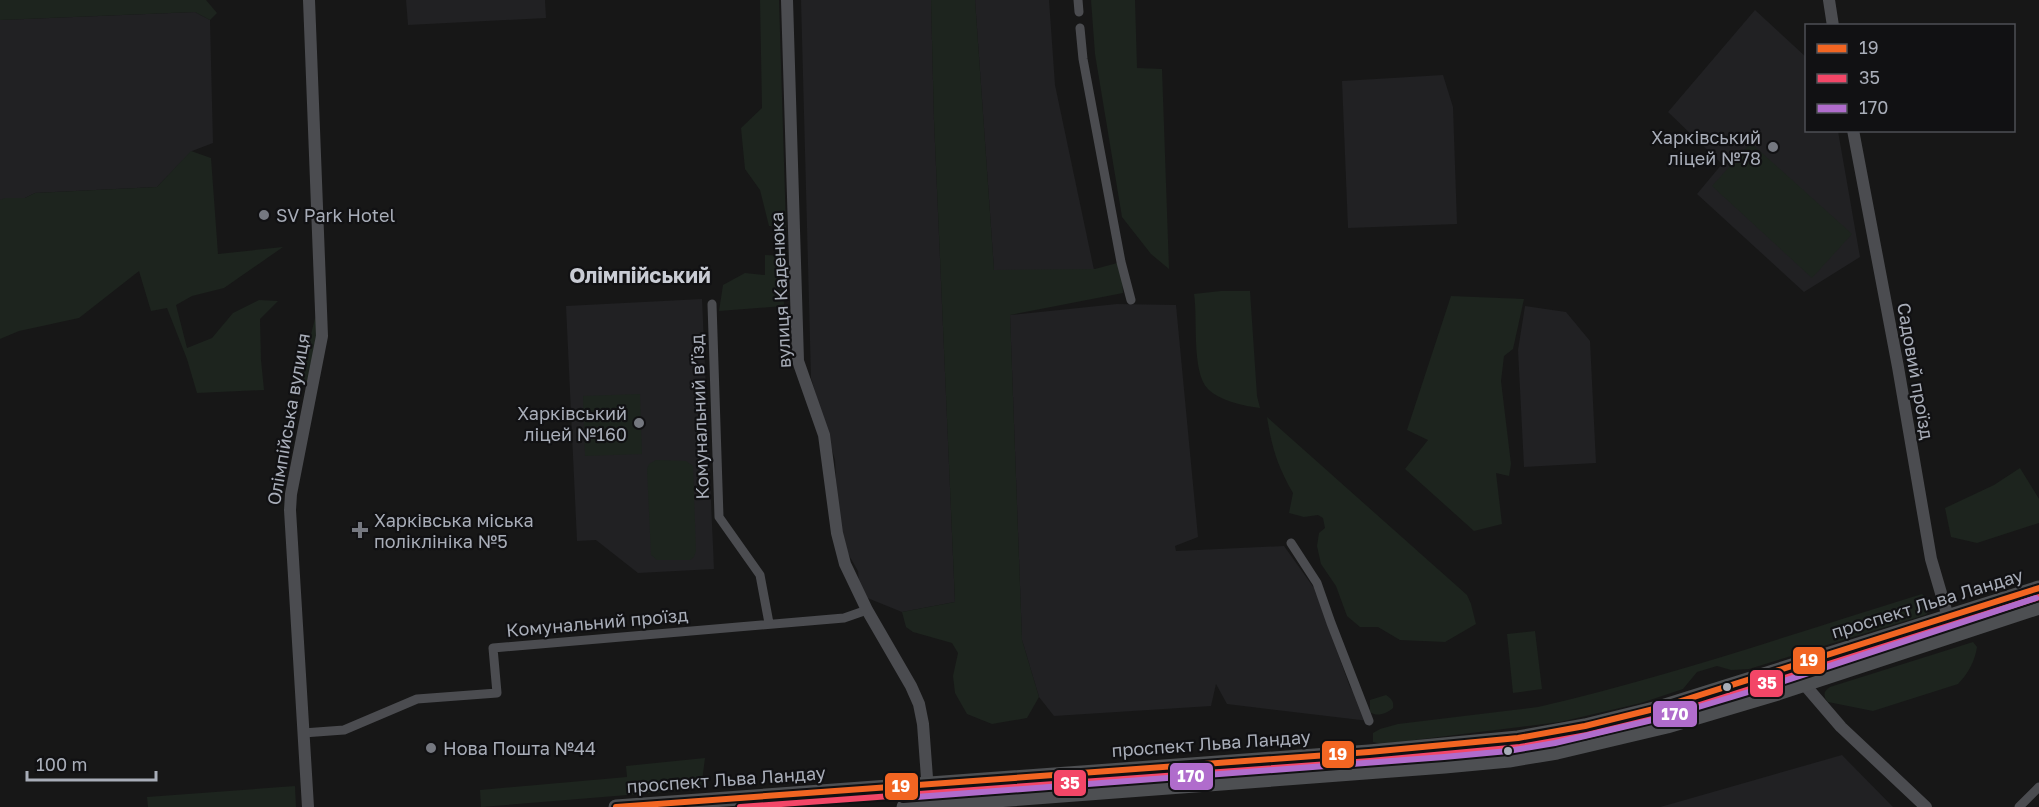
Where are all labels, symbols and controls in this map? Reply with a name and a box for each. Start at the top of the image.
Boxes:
legend [1805,24,2015,132]
text: 19 [1859,36,1879,58]
text: 35 [1859,66,1880,88]
text: 170 [1859,96,1888,118]
place label: Харківський ліцей №78 [1651,126,1761,169]
marker: Харківський ліцей №78 [1766,140,1780,154]
place label: SV Park Hotel [276,204,395,226]
marker: SV Park Hotel [257,208,271,222]
street label: вулиця Каденюка [765,211,795,369]
district label: Олімпійський [569,262,711,288]
street label: Садовий проїзд [1893,301,1939,441]
street label: Олімпійська вулиця [262,331,314,507]
street label: Комунальний в’їзд [685,334,713,500]
place label: Харківський ліцей №160 [517,402,627,445]
marker: Харківський ліцей №160 [632,416,646,430]
place label: Харківська міська поліклініка №5 [374,509,534,552]
marker: Харківська міська поліклініка №5 [351,521,369,539]
street label: проспект Льва Ландау [1828,563,2026,643]
street label: Комунальний проїзд [505,603,689,641]
line badge: 19 [1792,646,1826,675]
text: 19 [1800,650,1818,670]
line badge: 35 [1749,669,1784,698]
text: 35 [1757,673,1777,693]
unlabelled marker [1721,681,1733,693]
line badge: 170 [1652,700,1698,728]
text: 170 [1661,704,1689,724]
street label: проспект Льва Ландау [1111,725,1311,761]
place label: Нова Пошта №44 [443,737,596,759]
line badge: 19 [1321,740,1355,769]
marker: Нова Пошта №44 [424,741,438,755]
scale bar [27,744,156,782]
text: 19 [1329,744,1347,764]
unlabelled marker [1502,745,1514,757]
text: 100 m [36,753,87,775]
street label: проспект Льва Ландау [626,761,826,797]
line badge: 170 [1169,762,1214,791]
text: 170 [1177,766,1205,786]
line badge: 35 [1053,769,1087,797]
line badge: 19 [884,772,919,801]
text: 35 [1060,773,1080,793]
text: 19 [892,776,910,796]

